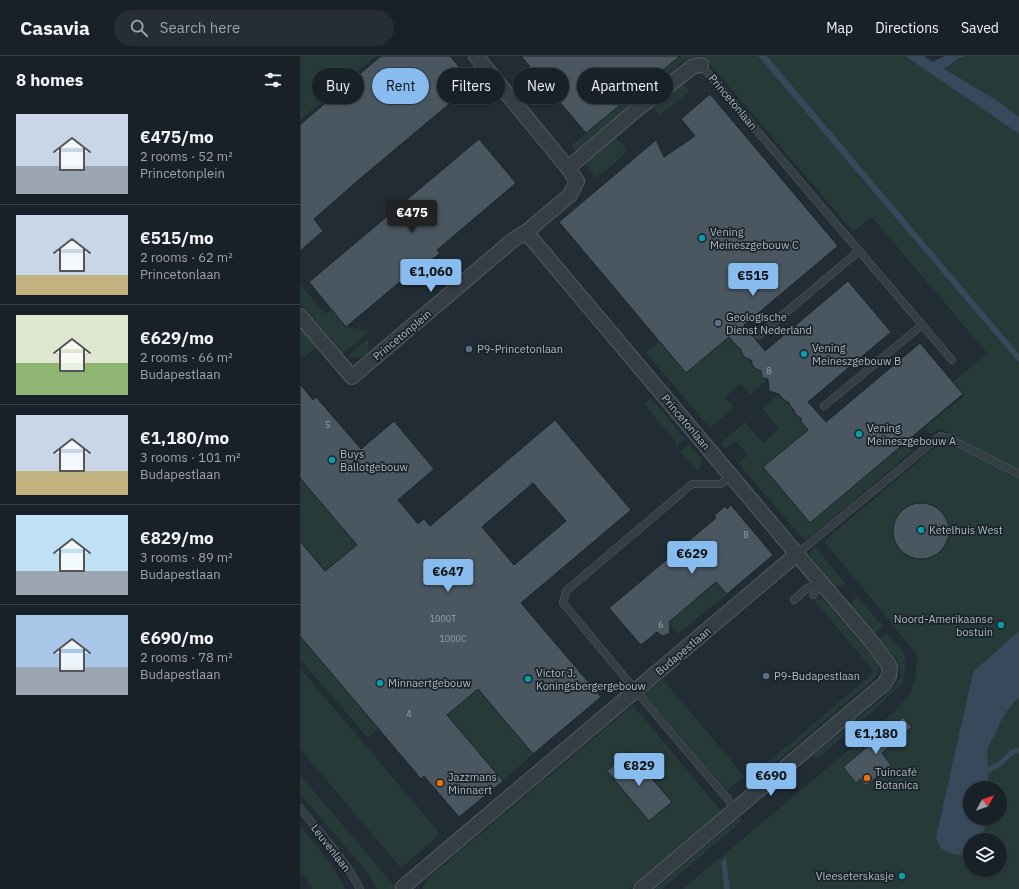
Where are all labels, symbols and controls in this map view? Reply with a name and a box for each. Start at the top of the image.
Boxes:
search box [114,10,394,46]
text: Casavia [20,16,90,40]
icon: search [128,17,150,39]
text: Search here [160,18,240,37]
text: Map [826,19,853,37]
text: Directions [875,19,939,37]
text: Saved [961,19,999,37]
chip: Buy [312,68,364,104]
chip: Rent [372,68,429,104]
chip: Filters [437,68,505,104]
chip: New [513,68,569,104]
chip: Apartment [577,68,673,104]
text: 8 homes [16,69,83,91]
icon: filters [262,69,284,91]
street label: Princetonlaan [706,71,760,133]
text: €475/mo [140,126,214,148]
icon: home [48,130,96,178]
text: 2 rooms · 52 m² [140,148,233,165]
text: Princetonplein [140,165,225,182]
pin: €475 [388,200,436,234]
text: €475 [396,204,428,221]
place label: Vening Meineszgebouw C [710,225,799,252]
text: €515/mo [140,227,214,249]
icon: home [48,231,96,279]
marker: Vening Meineszgebouw C [697,233,707,243]
text: 2 rooms · 62 m² [140,249,233,266]
pin: €1,060 [398,259,464,293]
text: €1,060 [409,263,453,280]
pin: €515 [729,263,777,297]
text: Princetonlaan [140,266,221,283]
text: €515 [737,267,769,284]
street label: Princetonplein [370,307,434,363]
place label: Geologische Dienst Nederland [726,310,812,337]
marker: Geologische Dienst Nederland [713,318,723,328]
text: €629/mo [140,327,214,349]
icon: home [48,331,96,379]
place label: Vening Meineszgebouw B [812,341,901,368]
place label: P9-Princetonlaan [477,342,563,356]
marker: P9-Princetonlaan [464,344,474,354]
text: 2 rooms · 66 m² [140,349,233,366]
marker: Vening Meineszgebouw B [799,349,809,359]
house number: 8 [766,365,772,376]
text: Budapestlaan [140,366,221,383]
street label: Princetonlaan [659,391,713,453]
house number: 5 [325,419,331,430]
place label: Vening Meineszgebouw A [867,421,956,448]
text: €1,180/mo [140,427,229,449]
marker: Vening Meineszgebouw A [854,429,864,439]
icon: home [48,431,96,479]
place label: Buys Ballotgebouw [340,447,408,474]
text: 3 rooms · 101 m² [140,449,241,466]
marker: Buys Ballotgebouw [327,455,337,465]
text: Budapestlaan [140,466,221,483]
place label: Ketelhuis West [929,523,1003,537]
marker: Ketelhuis West [916,525,926,535]
text: €829/mo [140,527,214,549]
house number: 8 [743,529,749,540]
icon: home [48,531,96,579]
pin: €629 [668,541,716,575]
text: €629 [676,545,708,562]
text: 3 rooms · 89 m² [140,549,233,566]
pin: €647 [424,559,472,593]
text: €647 [432,563,464,580]
text: Budapestlaan [140,566,221,583]
place label: Noord-Amerikaanse bostuin [894,612,993,639]
house number: 1000T [430,613,456,624]
house number: 6 [658,619,664,630]
marker: Noord-Amerikaanse bostuin [996,620,1006,630]
street label: Budapestlaan [652,624,714,678]
text: €690/mo [140,627,214,649]
icon: home [48,631,96,679]
house number: 1000C [439,633,467,644]
text: 2 rooms · 78 m² [140,649,233,666]
text: Budapestlaan [140,666,221,683]
place label: Victor J. Koningsbergergebouw [536,666,647,693]
place label: P9-Budapestlaan [774,669,860,683]
marker: P9-Budapestlaan [761,671,771,681]
marker: Victor J. Koningsbergergebouw [523,674,533,684]
place label: Minnaertgebouw [388,676,471,690]
marker: Minnaertgebouw [375,678,385,688]
house number: 4 [406,708,412,719]
pin: €1,180 [843,721,909,755]
text: €1,180 [854,725,898,742]
pin: €829 [615,753,663,787]
text: €829 [623,757,655,774]
pin: €690 [747,763,795,797]
place label: Tuincafé Botanica [875,765,919,792]
text: €690 [755,767,787,784]
place label: Jazzmans Minnaert [448,770,497,797]
marker: Tuincafé Botanica [862,773,872,783]
marker: Jazzmans Minnaert [435,778,445,788]
north arrow [963,781,1007,825]
map controls [963,781,1007,877]
street label: Leuvenlaan [308,822,354,874]
button: layers [963,833,1007,877]
place label: Vleeseterskasje [816,869,894,883]
marker: Vleeseterskasje [897,871,907,881]

